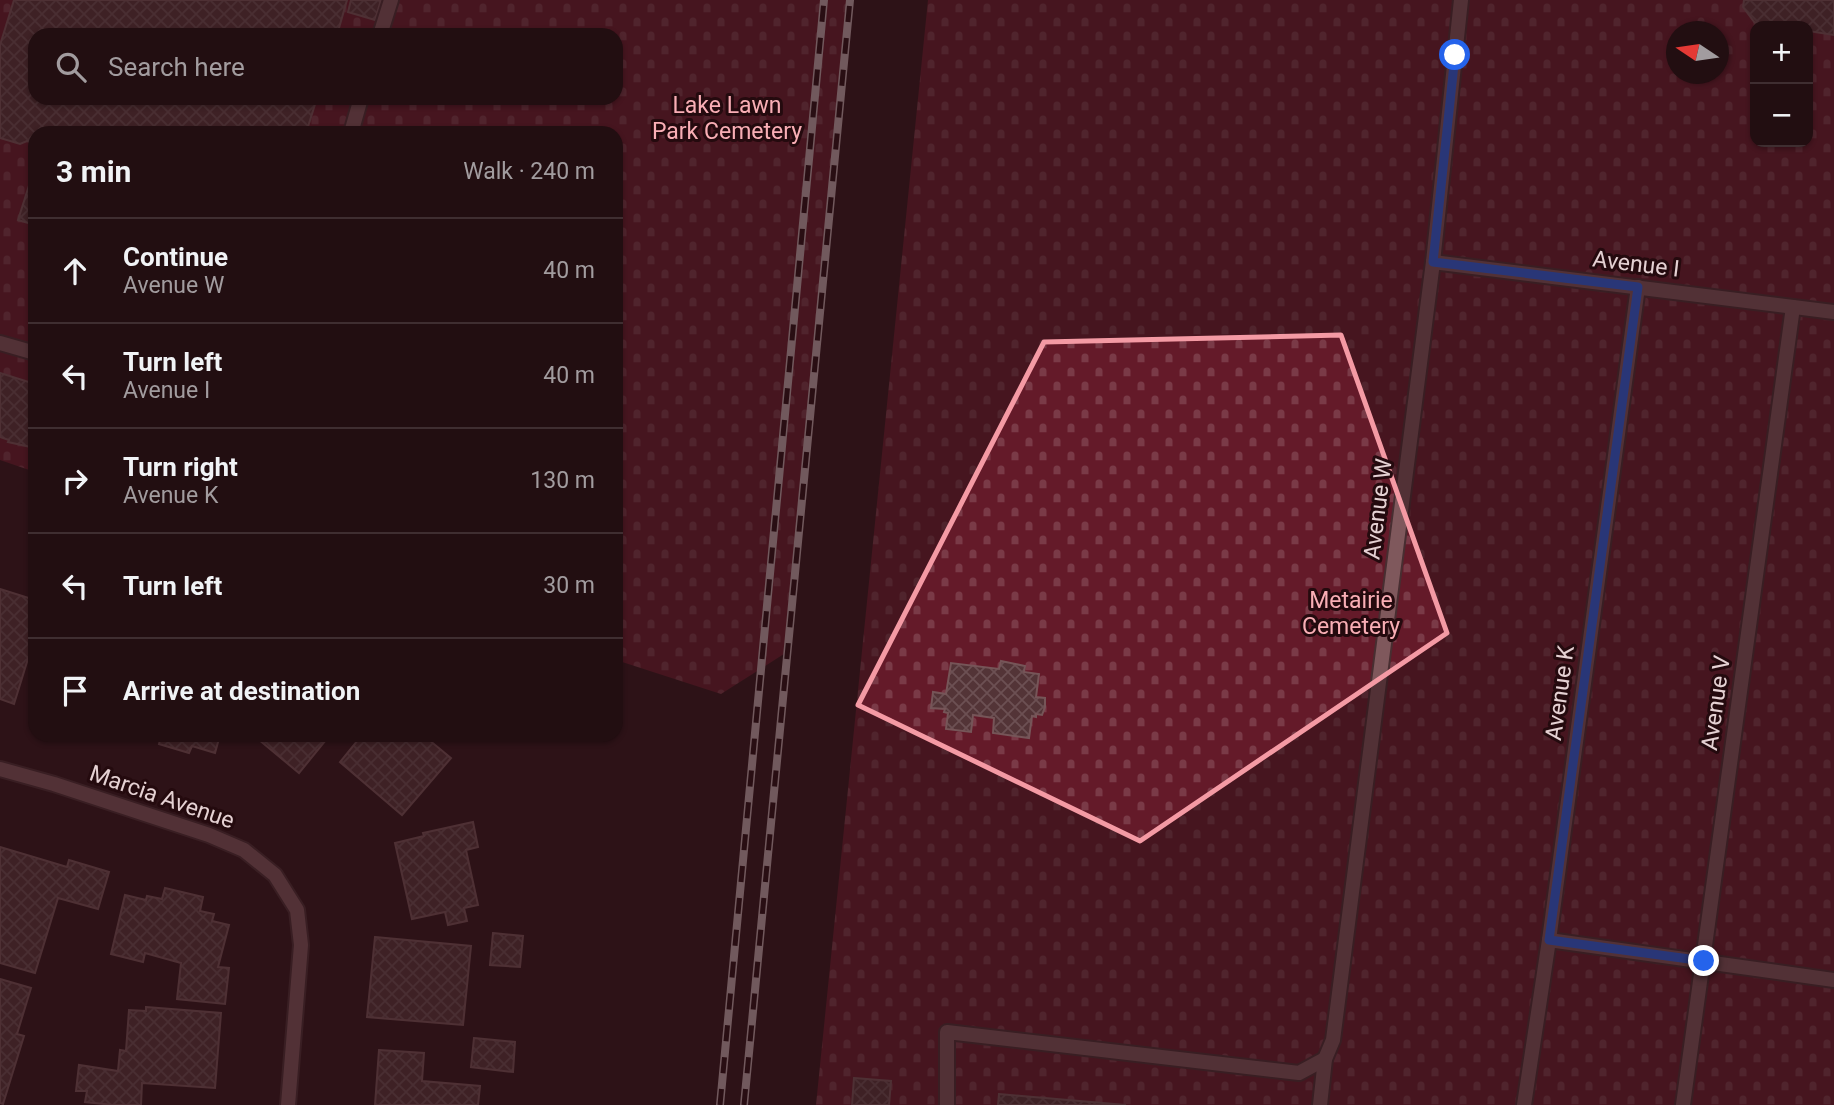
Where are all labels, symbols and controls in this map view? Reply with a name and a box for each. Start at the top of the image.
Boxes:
north arrow [1666,21,1729,84]
map controls [1750,21,1813,147]
button: + [1750,21,1813,84]
search box [28,28,623,105]
route start [1439,39,1470,70]
icon: search [52,48,90,86]
text: Search here [108,52,245,82]
button: − [1750,84,1813,147]
park label: Lake Lawn Park Cemetery [652,92,802,145]
text: 3 min [56,154,131,189]
text: Walk · 240 m [463,158,595,185]
text: Continue [123,242,228,272]
street label: Avenue I [1591,245,1681,283]
icon: ahead [56,252,94,290]
text: 40 m [543,257,595,284]
text: Avenue W [123,272,224,299]
text: Turn left [123,347,222,377]
icon: left [56,357,94,395]
text: 40 m [543,362,595,389]
text: Avenue I [123,377,210,404]
text: Turn right [123,452,238,482]
street label: Avenue W [1358,457,1398,561]
icon: right [56,462,94,500]
text: 130 m [530,467,595,494]
text: Avenue K [123,482,218,509]
icon: left [56,567,94,605]
text: Turn left [123,571,222,601]
text: 30 m [543,572,595,599]
park label: Metairie Cemetery [1302,587,1400,640]
street label: Avenue K [1540,643,1580,742]
street label: Avenue V [1696,653,1736,752]
icon: arrive [56,672,94,710]
text: Arrive at destination [123,676,360,706]
street label: Marcia Avenue [86,760,238,834]
route end [1688,945,1719,976]

